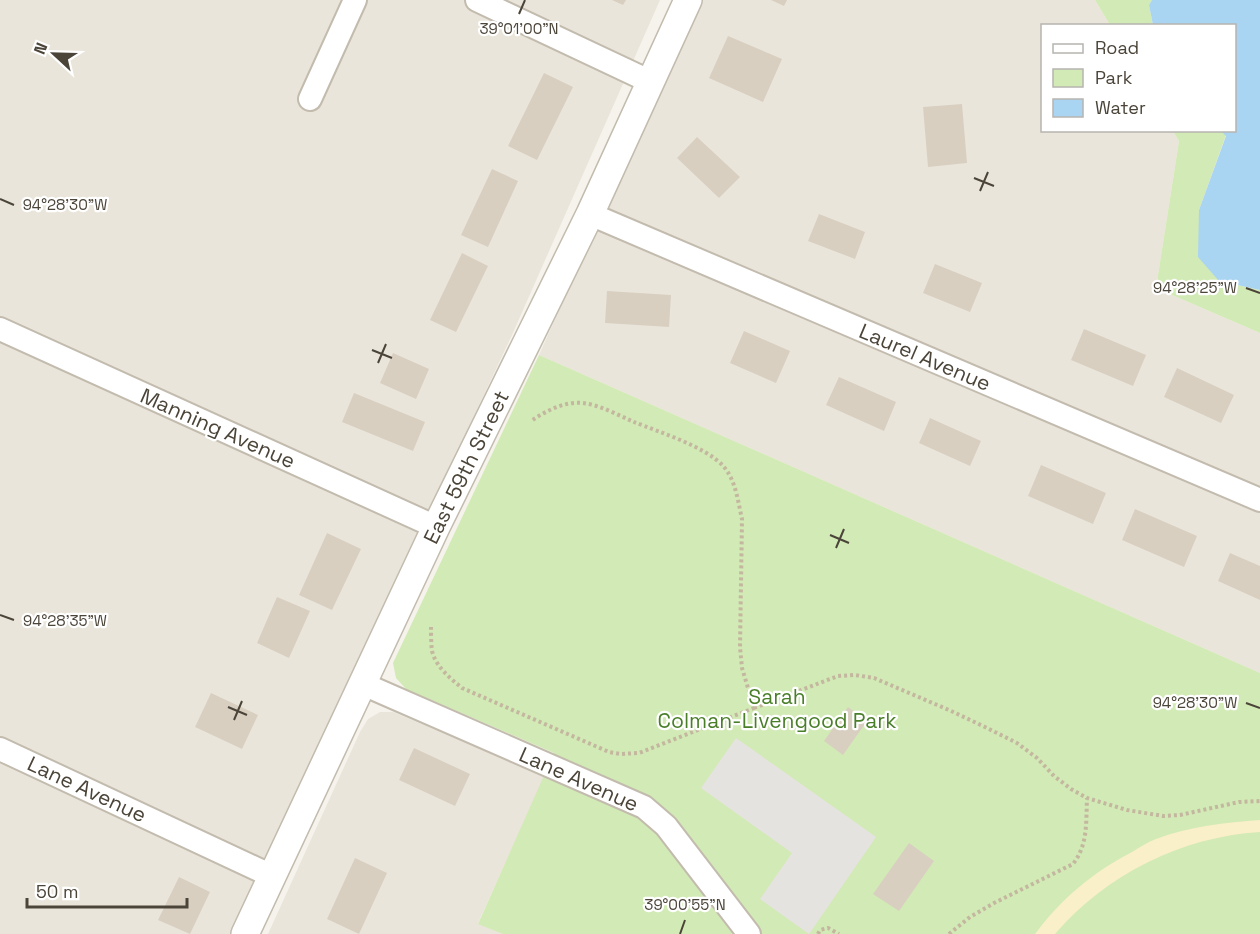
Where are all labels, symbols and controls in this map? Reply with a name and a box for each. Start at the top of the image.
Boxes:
text: 39°01'00"N [479,19,559,38]
north arrow [24,24,84,84]
legend [1041,24,1236,132]
text: Road [1095,36,1139,59]
text: N [29,40,52,57]
text: Park [1095,66,1133,89]
text: Water [1095,96,1146,119]
text: 94°28'30"W [23,195,107,214]
text: 94°28'25"W [1153,278,1237,297]
street label: Laurel Avenue [855,317,995,397]
street label: Manning Avenue [136,382,300,474]
street label: East 59th Street [417,386,515,548]
text: 94°28'35"W [23,611,107,630]
park label: Sarah Colman-Livengood Park [657,683,897,734]
text: 94°28'30"W [1153,693,1237,712]
street label: Lane Avenue [515,741,643,817]
street label: Lane Avenue [23,750,151,828]
scale bar [27,871,188,909]
text: 50 m [36,880,78,903]
text: 39°00'55"N [644,895,726,914]

